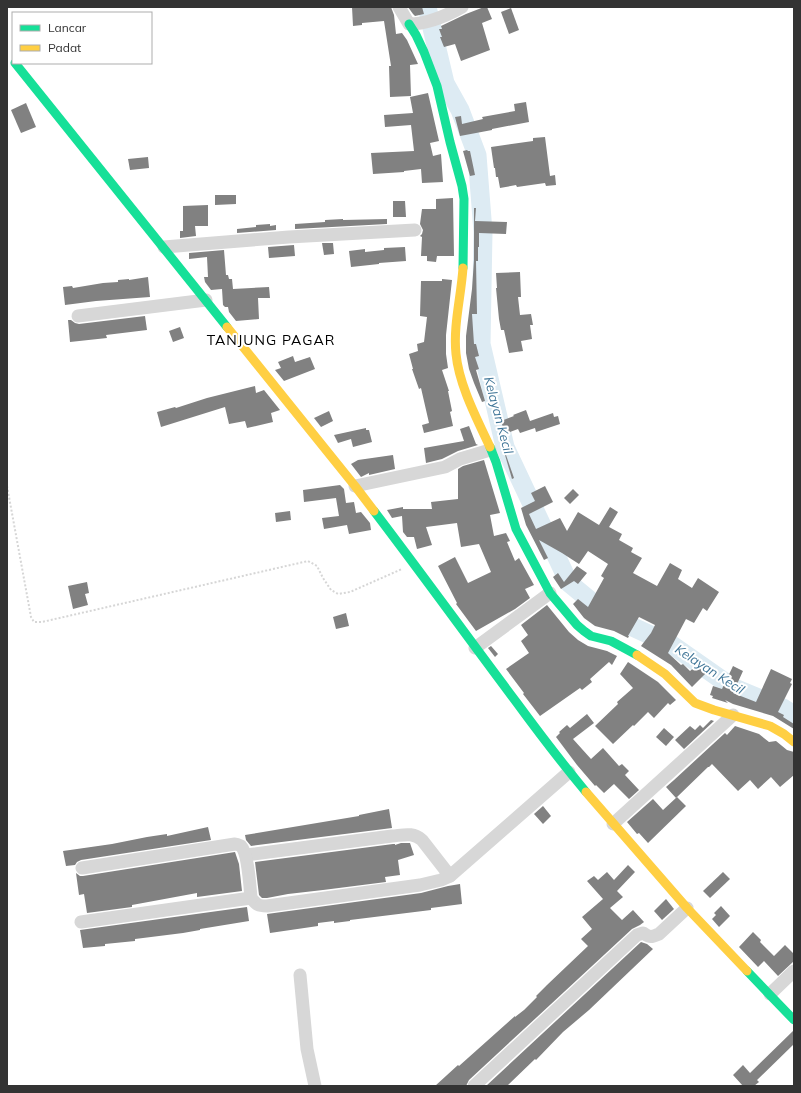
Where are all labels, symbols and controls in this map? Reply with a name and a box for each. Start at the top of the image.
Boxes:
legend [12,12,152,64]
text: Lancar [48,20,87,35]
text: Padat [48,40,81,55]
district label: TANJUNG PAGAR [207,331,335,349]
water label: Kelayan Kecil [481,375,517,456]
water label: Kelayan Kecil [672,641,748,698]

